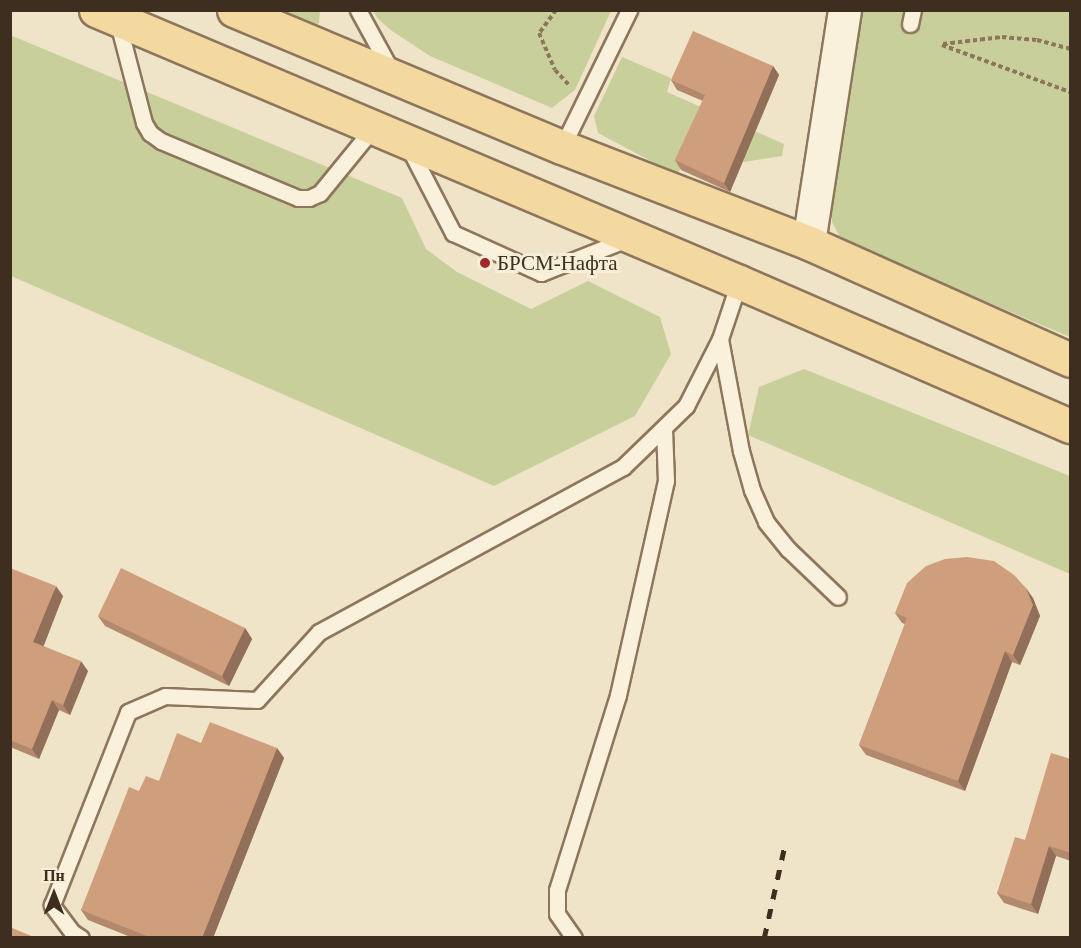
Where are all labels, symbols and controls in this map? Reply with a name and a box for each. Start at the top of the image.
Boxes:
place label: БРСМ-Нафта [497,250,618,276]
marker: БРСМ-Нафта [478,256,492,270]
north arrow [24,864,84,924]
text: Пн [43,867,65,884]

